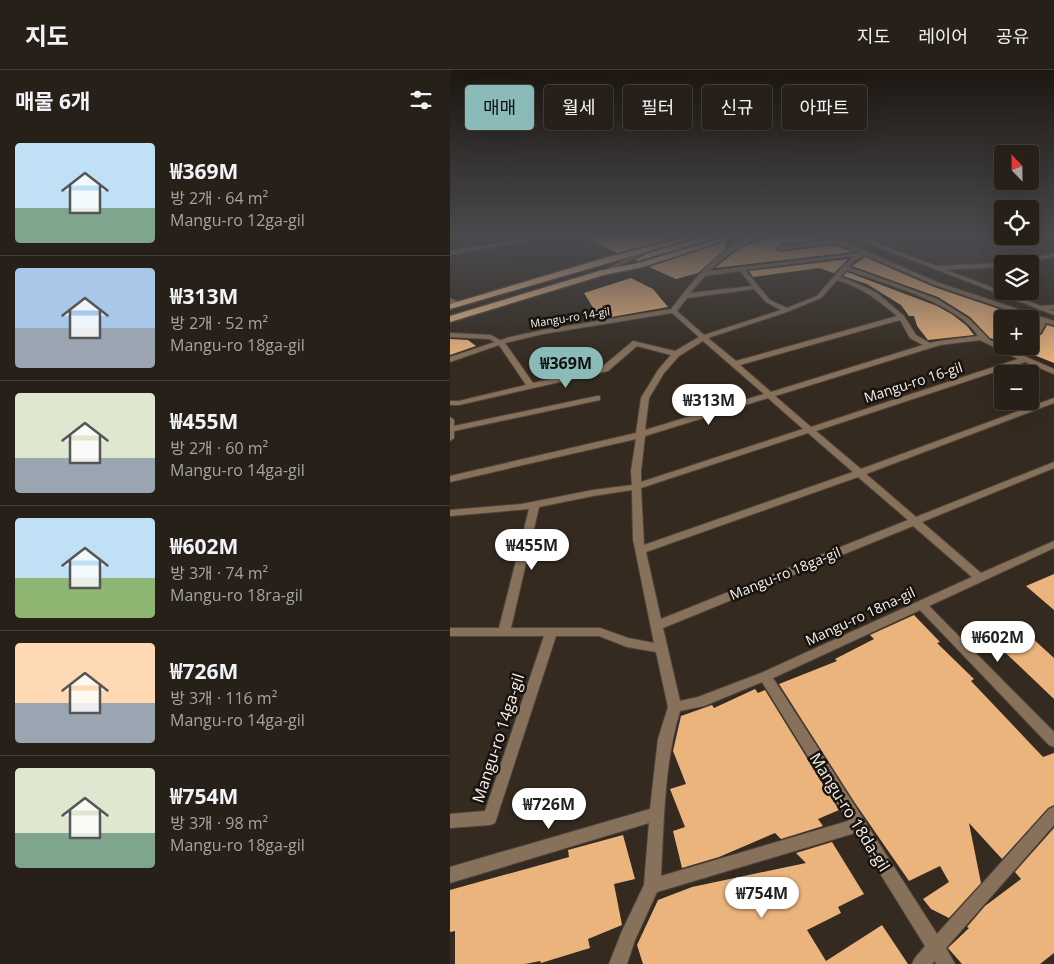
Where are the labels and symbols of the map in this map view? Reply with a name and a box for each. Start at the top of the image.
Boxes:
north arrow [994,145,1039,190]
street label: Mangu-ro 14-gil [529,303,611,331]
pin: ₩369M [531,346,601,389]
street label: Mangu-ro 16-gil [861,357,965,407]
pin: ₩313M [674,384,744,426]
pin: ₩455M [497,528,567,571]
street label: Mangu-ro 18ga-gil [727,542,843,604]
street label: Mangu-ro 18na-gil [802,582,918,650]
pin: ₩602M [963,620,1033,663]
street label: Mangu-ro 14ga-gil [467,670,529,806]
street label: Mangu-ro 18da-gil [805,749,895,875]
pin: ₩726M [514,788,584,830]
pin: ₩754M [727,876,797,919]

